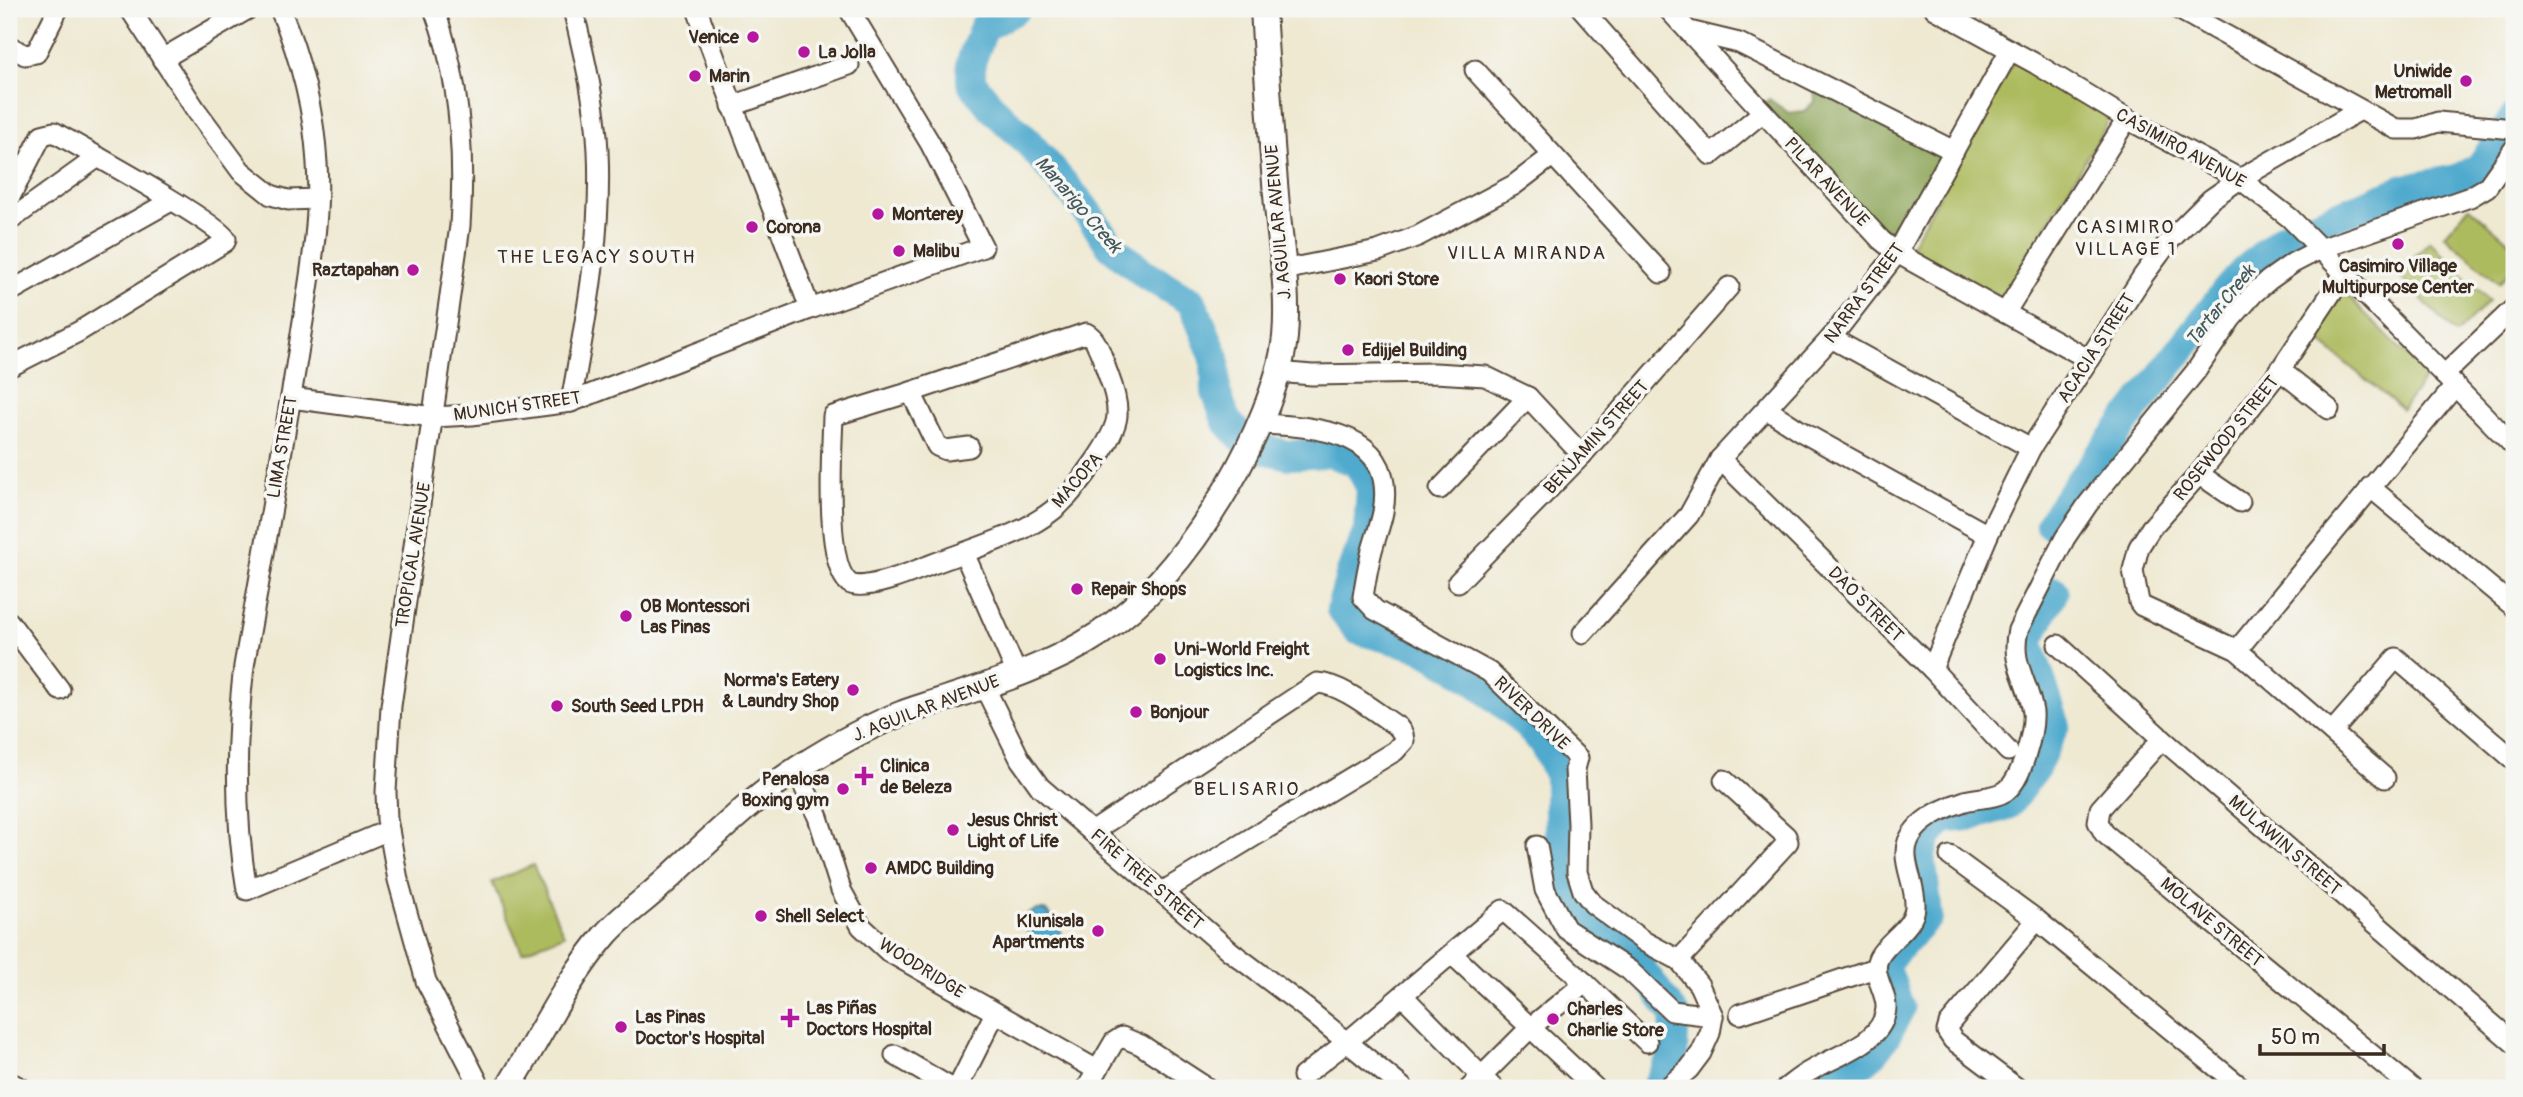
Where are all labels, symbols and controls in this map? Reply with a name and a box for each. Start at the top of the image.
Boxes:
place label: Venice [688,26,740,49]
marker: Venice [745,29,761,45]
place label: La Jolla [818,41,876,64]
marker: La Jolla [796,44,812,60]
place label: Uniwide Metromall [2375,60,2453,104]
place label: Marin [709,65,750,88]
marker: Marin [687,68,703,84]
marker: Uniwide Metromall [2458,73,2474,89]
street label: CASIMIRO AVENUE [2112,103,2250,194]
street label: PILAR AVENUE [1779,133,1874,232]
street label: J. AGUILAR AVENUE [1260,143,1297,300]
water label: Manarigo Creek [1030,151,1128,260]
place label: Monterey [892,203,964,226]
marker: Monterey [870,206,886,222]
district label: CASIMIRO VILLAGE 1 [2075,215,2177,261]
place label: Corona [766,216,822,239]
marker: Corona [744,219,760,235]
marker: Casimiro Village Multipurpose Center [2390,236,2406,252]
street label: NARRA STREET [1819,238,1910,348]
place label: Malibu [913,240,960,263]
district label: VILLA MIRANDA [1447,241,1607,265]
marker: Malibu [891,243,907,259]
district label: THE LEGACY SOUTH [497,245,697,269]
place label: Casimiro Village Multipurpose Center [2322,255,2475,299]
place label: Raztapahan [312,259,399,282]
water label: Tartar Creek [2181,259,2262,351]
marker: Raztapahan [405,262,421,278]
place label: Kaori Store [1354,268,1440,291]
marker: Kaori Store [1332,271,1348,287]
street label: ACACIA STREET [2053,289,2140,407]
place label: Edijjel Building [1362,339,1467,362]
marker: Edijjel Building [1340,342,1356,358]
street label: ROSEWOOD STREET [2169,371,2284,506]
street label: BENJAMIN STREET [1539,375,1654,499]
street label: MUNICH STREET [452,386,582,427]
street label: LIMA STREET [262,394,303,500]
street label: MACOPA [1047,448,1108,513]
street label: TROPICAL AVENUE [391,481,436,629]
street label: DAO STREET [1823,562,1908,647]
place label: Repair Shops [1091,578,1187,601]
marker: Repair Shops [1069,581,1085,597]
place label: OB Montessori Las Pinas [640,595,750,639]
marker: OB Montessori Las Pinas [618,608,634,624]
place label: Uni-World Freight Logistics Inc. [1174,638,1310,682]
marker: Uni-World Freight Logistics Inc. [1152,651,1168,667]
place label: Norma's Eatery & Laundry Shop [722,669,839,713]
street label: J. AGUILAR AVENUE [849,670,1003,747]
street label: RIVER DRIVE [1489,671,1574,755]
marker: Norma's Eatery & Laundry Shop [845,682,861,698]
place label: South Seed LPDH [571,695,704,718]
marker: South Seed LPDH [549,698,565,714]
place label: Bonjour [1150,701,1210,724]
marker: Bonjour [1128,704,1144,720]
place label: Clinica de Beleza [880,755,952,799]
marker: Clinica de Beleza [854,766,874,786]
place label: Penalosa Boxing gym [741,768,830,812]
district label: BELISARIO [1194,777,1300,801]
marker: Penalosa Boxing gym [835,781,851,797]
street label: MULAWIN STREET [2224,790,2346,901]
place label: Jesus Christ Light of Life [967,809,1060,853]
marker: Jesus Christ Light of Life [945,822,961,838]
street label: FIRE TREE STREET [1085,824,1208,935]
place label: AMDC Building [885,857,994,880]
marker: AMDC Building [863,860,879,876]
street label: MOLAVE STREET [2155,873,2268,972]
place label: Shell Select [775,905,865,928]
marker: Shell Select [753,908,769,924]
place label: KIunisala Apartments [992,910,1085,954]
marker: KIunisala Apartments [1090,923,1106,939]
street label: WOODRIDGE [874,933,969,1004]
place label: Las Piñas Doctors Hospital [806,997,932,1041]
place label: Charles Charlie Store [1567,998,1665,1042]
place label: Las Pinas Doctor's Hospital [635,1006,765,1050]
marker: Las Piñas Doctors Hospital [780,1008,800,1028]
marker: Charles Charlie Store [1545,1011,1561,1027]
scale bar [2260,1013,2385,1057]
marker: Las Pinas Doctor's Hospital [613,1019,629,1035]
text: 50 m [2271,1024,2320,1051]

